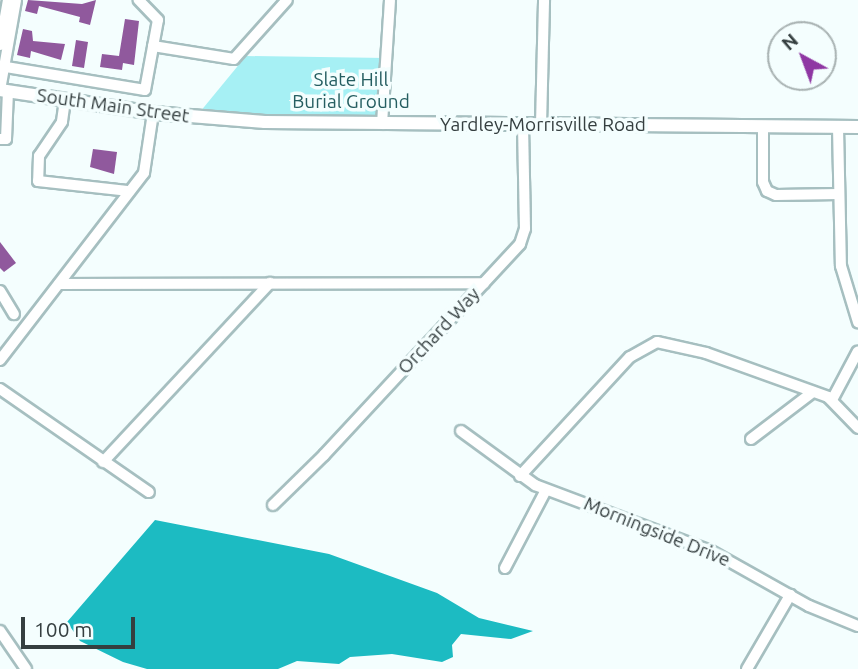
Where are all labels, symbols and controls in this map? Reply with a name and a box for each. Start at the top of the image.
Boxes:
north arrow [767,21,837,91]
text: N [777,29,802,55]
park label: Slate Hill Burial Ground [292,69,410,113]
street label: South Main Street [35,84,191,128]
street label: Yardley-Morrisville Road [440,114,646,136]
street label: Orchard Way [393,283,485,379]
street label: Morningside Drive [581,492,733,572]
scale bar [24,602,138,646]
text: 100 m [34,617,92,641]

